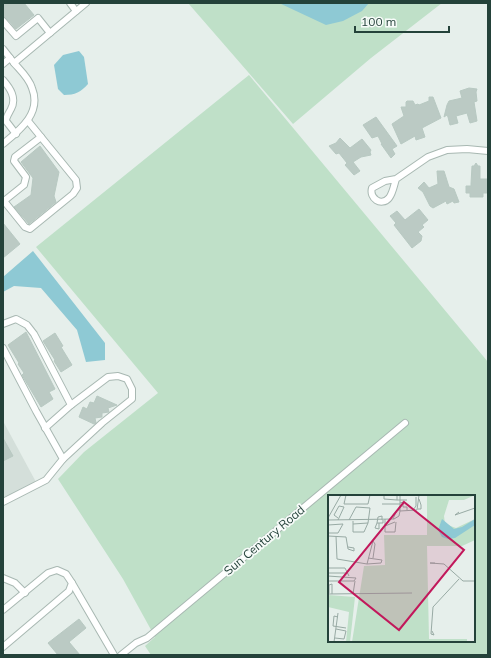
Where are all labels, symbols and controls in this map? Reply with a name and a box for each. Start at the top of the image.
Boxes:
scale bar [355,8,449,34]
text: 100 m [361,14,396,29]
inset map [328,495,475,642]
street label: Sun Century Road [221,502,307,578]

